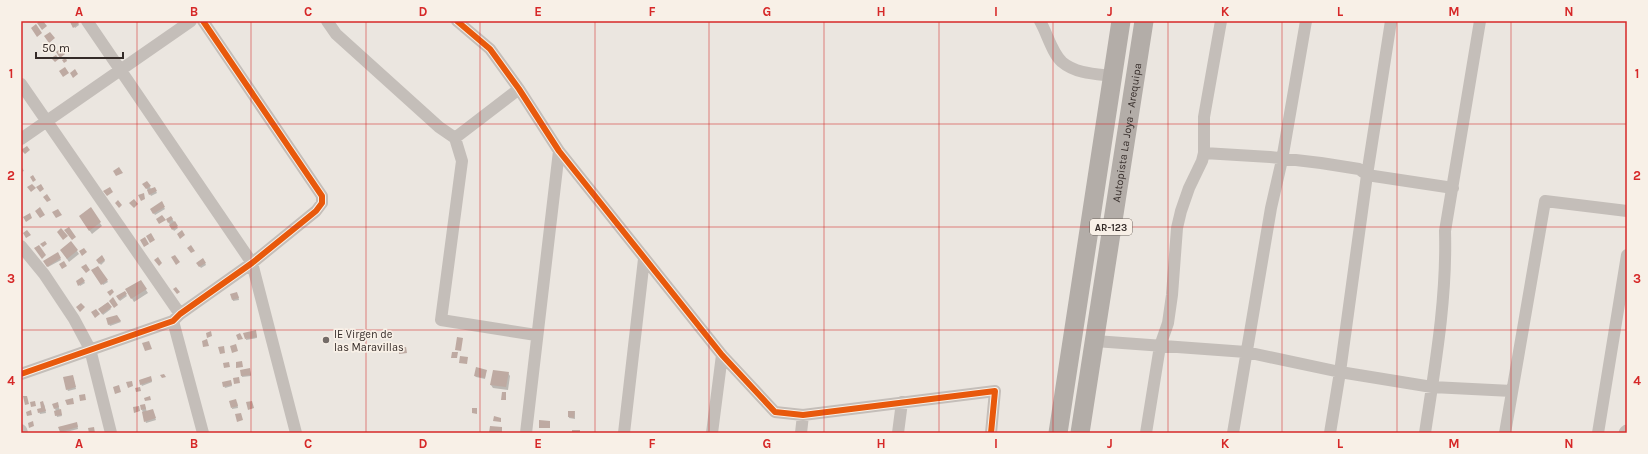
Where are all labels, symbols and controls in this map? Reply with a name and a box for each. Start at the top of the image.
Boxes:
text: A [75,4,83,19]
text: B [190,4,198,19]
text: C [304,4,312,19]
text: D [419,4,428,19]
text: E [534,4,542,19]
text: F [648,4,656,19]
text: G [763,4,771,19]
text: H [876,4,886,19]
text: I [994,4,998,19]
text: J [1107,4,1113,19]
text: K [1221,4,1230,19]
text: L [1337,4,1344,19]
text: M [1448,4,1460,19]
text: N [1564,4,1574,19]
scale bar [36,34,123,60]
text: 50 m [42,41,70,55]
street label: Autopista La Joya - Arequipa [1110,62,1144,203]
text: 1 [9,66,13,81]
text: 1 [1635,66,1639,81]
text: 2 [7,168,15,183]
text: 2 [1633,168,1641,183]
road number: AR-123 [1090,219,1132,235]
text: 3 [7,271,15,286]
text: 3 [1633,271,1641,286]
place label: IE Virgen de las Maravillas [334,328,404,354]
marker: IE Virgen de las Maravillas [321,335,331,345]
text: 4 [7,373,15,388]
text: 4 [1633,373,1641,388]
text: A [75,436,83,451]
text: B [190,436,198,451]
text: C [304,436,312,451]
text: D [419,436,428,451]
text: E [534,436,542,451]
text: F [648,436,656,451]
text: G [763,436,771,451]
text: H [876,436,886,451]
text: I [994,436,998,451]
text: J [1107,436,1113,451]
text: K [1221,436,1230,451]
text: L [1337,436,1344,451]
text: M [1448,436,1460,451]
text: N [1564,436,1574,451]

